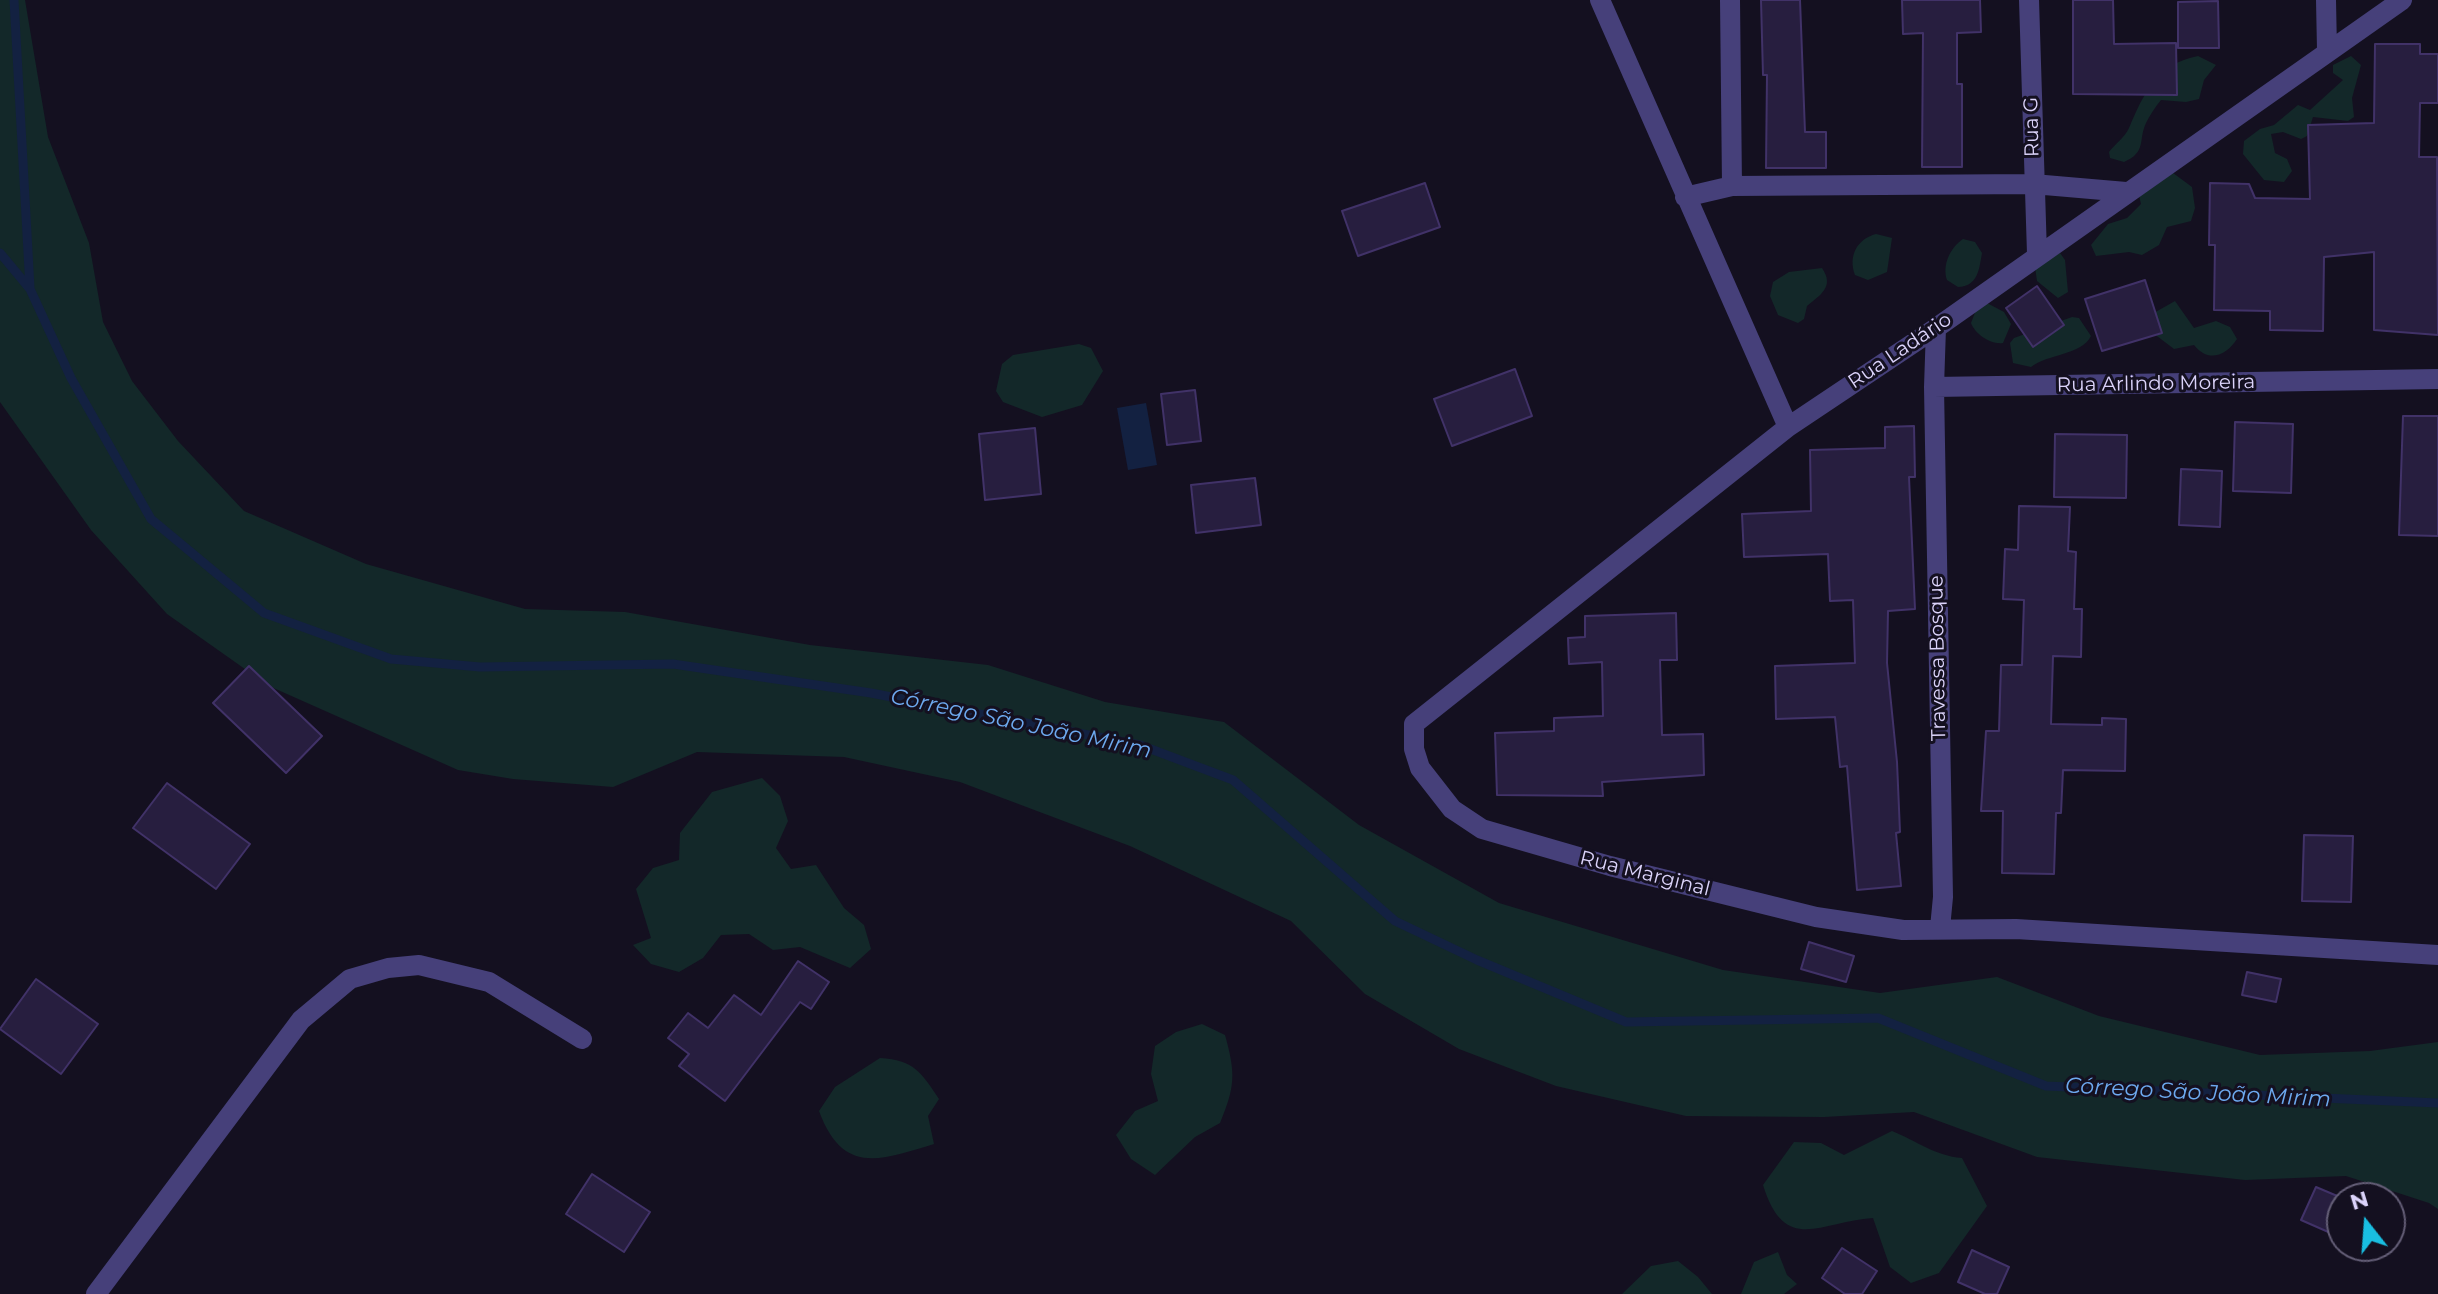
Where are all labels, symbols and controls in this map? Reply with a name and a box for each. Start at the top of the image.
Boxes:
street label: Rua G [2019,97,2045,157]
street label: Rua Ladário [1844,308,1956,394]
street label: Rua Arlindo Moreira [2056,370,2256,398]
street label: Travessa Bosque [1925,575,1951,741]
water label: Córrego São João Mirim [888,683,1154,765]
street label: Rua Marginal [1577,846,1713,902]
water label: Córrego São João Mirim [2064,1073,2332,1113]
north arrow [2326,1182,2406,1262]
text: N [2347,1185,2372,1216]

